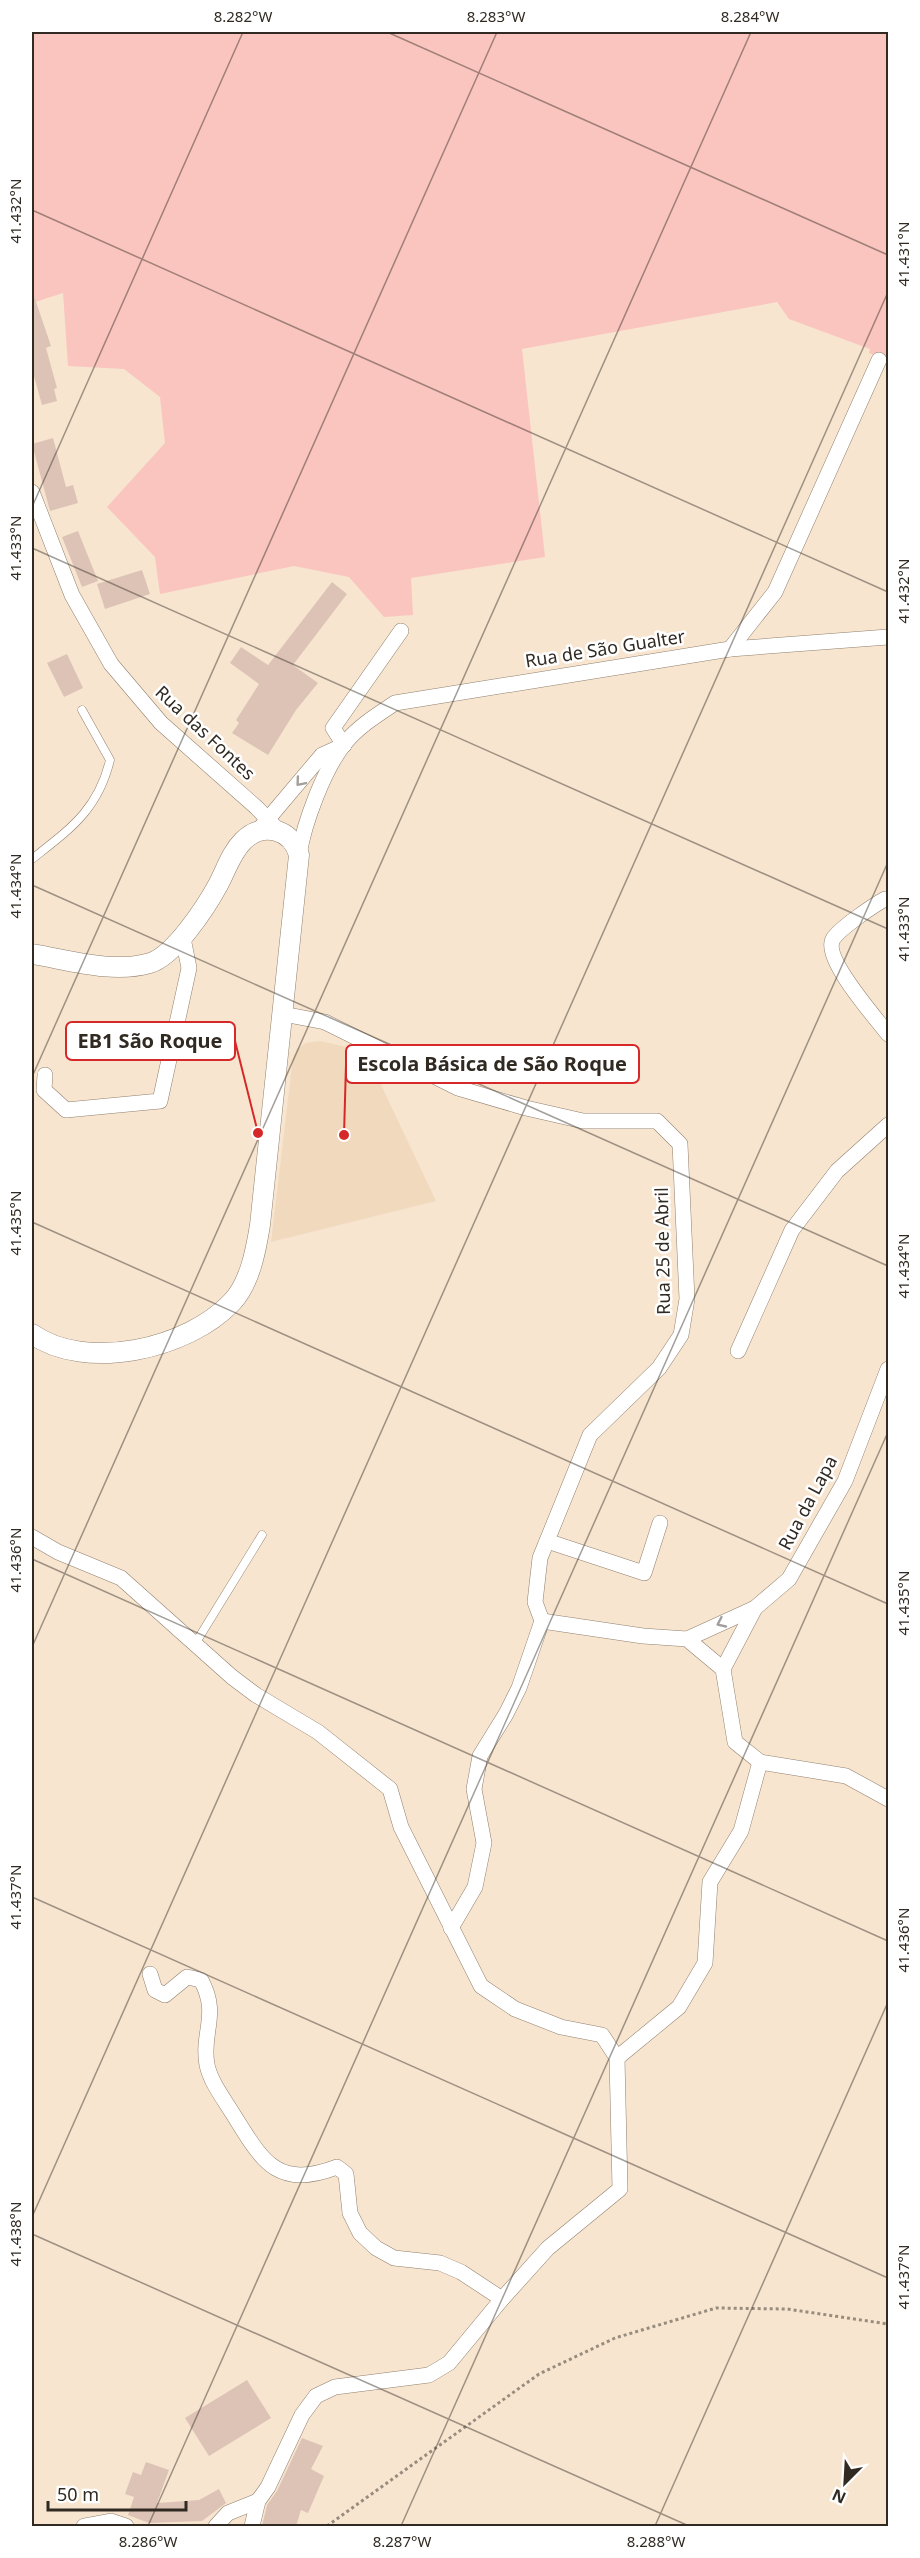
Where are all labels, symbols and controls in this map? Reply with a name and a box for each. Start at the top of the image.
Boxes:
text: 8.282°W [214,6,272,26]
text: 8.283°W [467,6,525,26]
text: 8.284°W [721,6,779,26]
text: 41.432°N [5,179,25,243]
text: 41.431°N [893,222,913,286]
text: 41.433°N [5,516,25,580]
text: 41.432°N [893,559,913,623]
street label: Rua de São Gualter [523,623,687,673]
street label: Rua das Fontes [151,680,261,785]
one-way arrow [296,775,307,786]
text: 41.434°N [5,854,25,918]
text: 41.433°N [893,897,913,961]
callout: EB1 São Roque [66,1022,235,1060]
text: EB1 São Roque [77,1027,223,1054]
callout: Escola Básica de São Roque [346,1045,639,1083]
text: Escola Básica de São Roque [357,1050,627,1077]
street label: Rua 25 de Abril [649,1187,675,1315]
text: 41.435°N [5,1191,25,1255]
text: 41.434°N [893,1234,913,1298]
street label: Rua da Lapa [772,1451,842,1554]
text: 41.436°N [5,1528,25,1592]
text: 41.435°N [893,1571,913,1635]
one-way arrow [716,1616,727,1628]
text: 41.437°N [5,1865,25,1929]
text: 41.436°N [893,1908,913,1972]
text: 41.438°N [5,2202,25,2266]
text: 41.437°N [893,2245,913,2309]
north arrow [815,2453,875,2513]
scale bar [48,2474,186,2512]
text: 50 m [57,2482,99,2506]
text: N [828,2484,849,2509]
text: 8.286°W [119,2531,177,2551]
text: 8.287°W [373,2531,431,2551]
text: 8.288°W [627,2531,685,2551]

